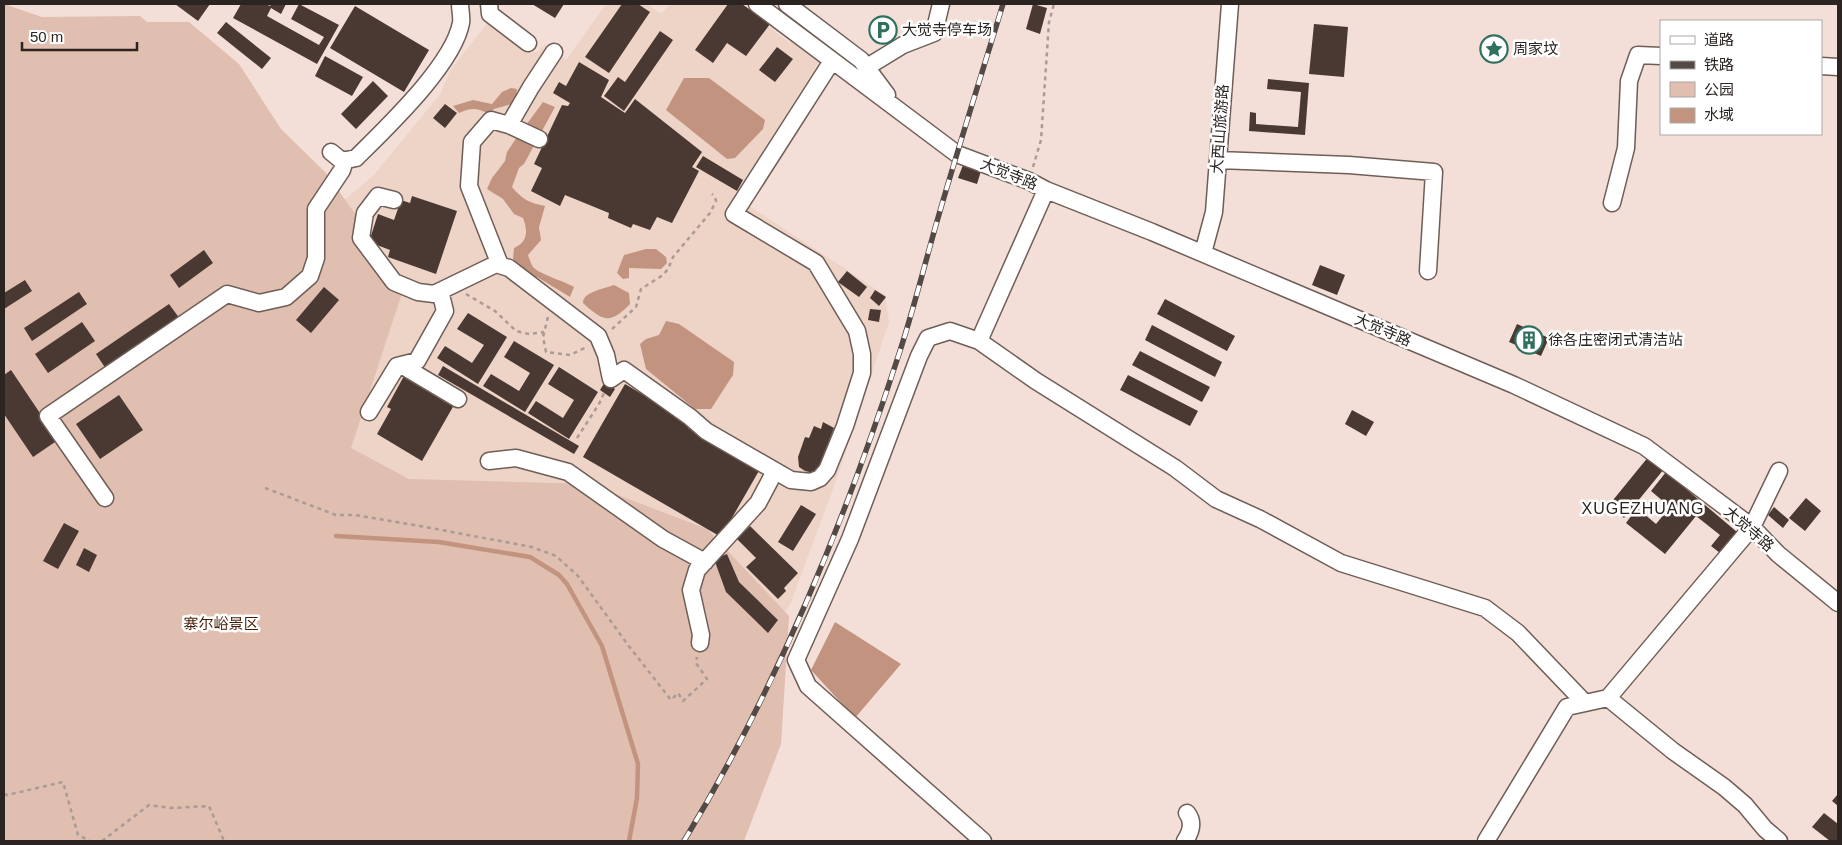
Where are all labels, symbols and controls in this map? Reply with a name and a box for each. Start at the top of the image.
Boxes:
parking icon: 大觉寺停车场 [868,15,898,45]
scale bar [22,20,138,52]
legend [1660,20,1822,135]
place label: 大觉寺停车场 [902,21,992,38]
text: 50 m [30,28,63,45]
text: 道路 [1704,31,1734,48]
place icon: 周家坟 [1479,34,1509,64]
place label: 周家坟 [1513,40,1558,57]
text: 铁路 [1704,56,1734,73]
text: 公园 [1704,81,1734,98]
street label: 大西山旅游路 [1208,83,1231,174]
text: 水域 [1704,106,1734,123]
street label: 大觉寺路 [978,154,1040,193]
street label: 大觉寺路 [1352,310,1414,349]
building icon: 徐各庄密闭式清洁站 [1514,325,1544,355]
place label: 徐各庄密闭式清洁站 [1548,331,1683,348]
district label: XUGEZHUANG [1582,500,1704,517]
street label: 大觉寺路 [1721,503,1778,555]
park label: 寨尔峪景区 [183,615,259,632]

